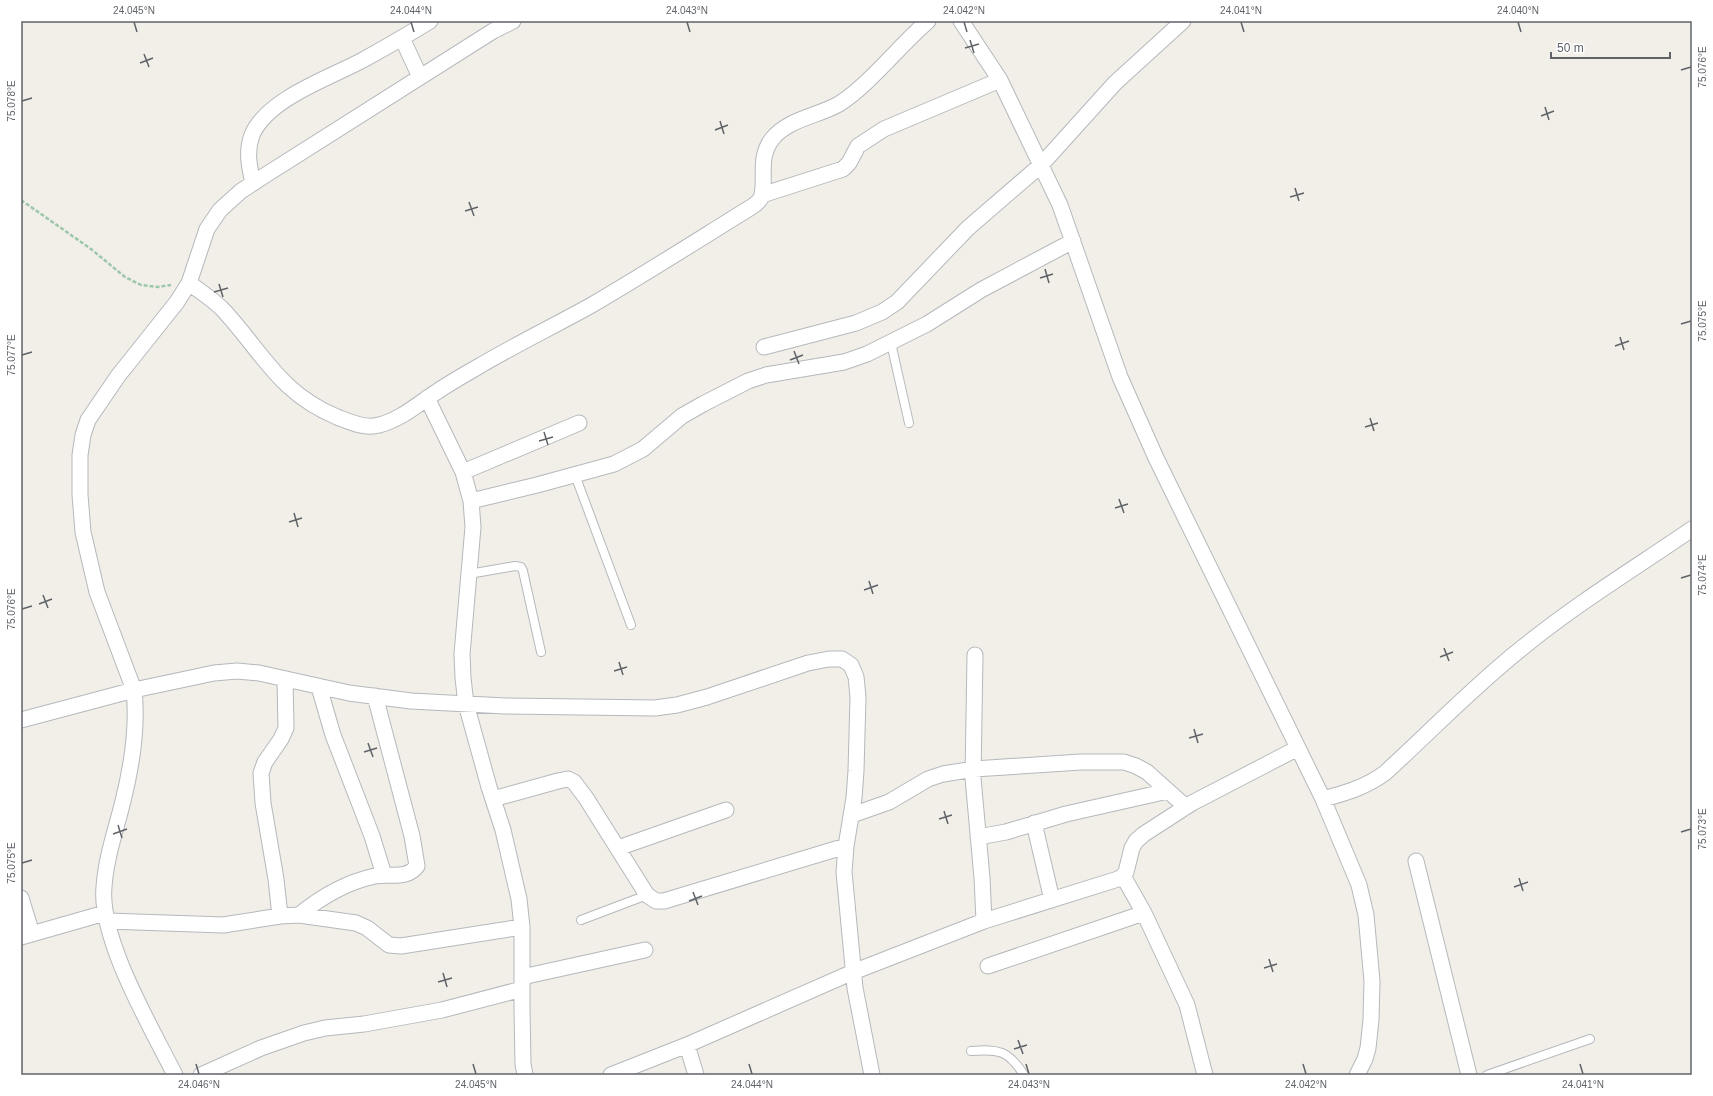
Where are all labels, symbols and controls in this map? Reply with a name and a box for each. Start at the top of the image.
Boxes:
text: 24.045°N [113,5,155,16]
text: 24.044°N [390,5,432,16]
text: 24.043°N [666,5,708,16]
text: 24.042°N [943,5,985,16]
text: 24.041°N [1220,5,1262,16]
text: 24.040°N [1497,5,1539,16]
scale bar [1551,34,1670,60]
text: 50 m [1557,41,1584,55]
text: 75.076°E [1697,46,1708,88]
text: 75.078°E [6,80,17,122]
text: 75.075°E [1697,300,1708,342]
text: 75.077°E [6,334,17,376]
text: 75.074°E [1697,554,1708,596]
text: 75.076°E [6,588,17,630]
text: 75.073°E [1697,808,1708,850]
text: 75.075°E [6,842,17,884]
text: 24.046°N [178,1079,220,1090]
text: 24.045°N [455,1079,497,1090]
text: 24.044°N [731,1079,773,1090]
text: 24.043°N [1008,1079,1050,1090]
text: 24.042°N [1285,1079,1327,1090]
text: 24.041°N [1562,1079,1604,1090]

